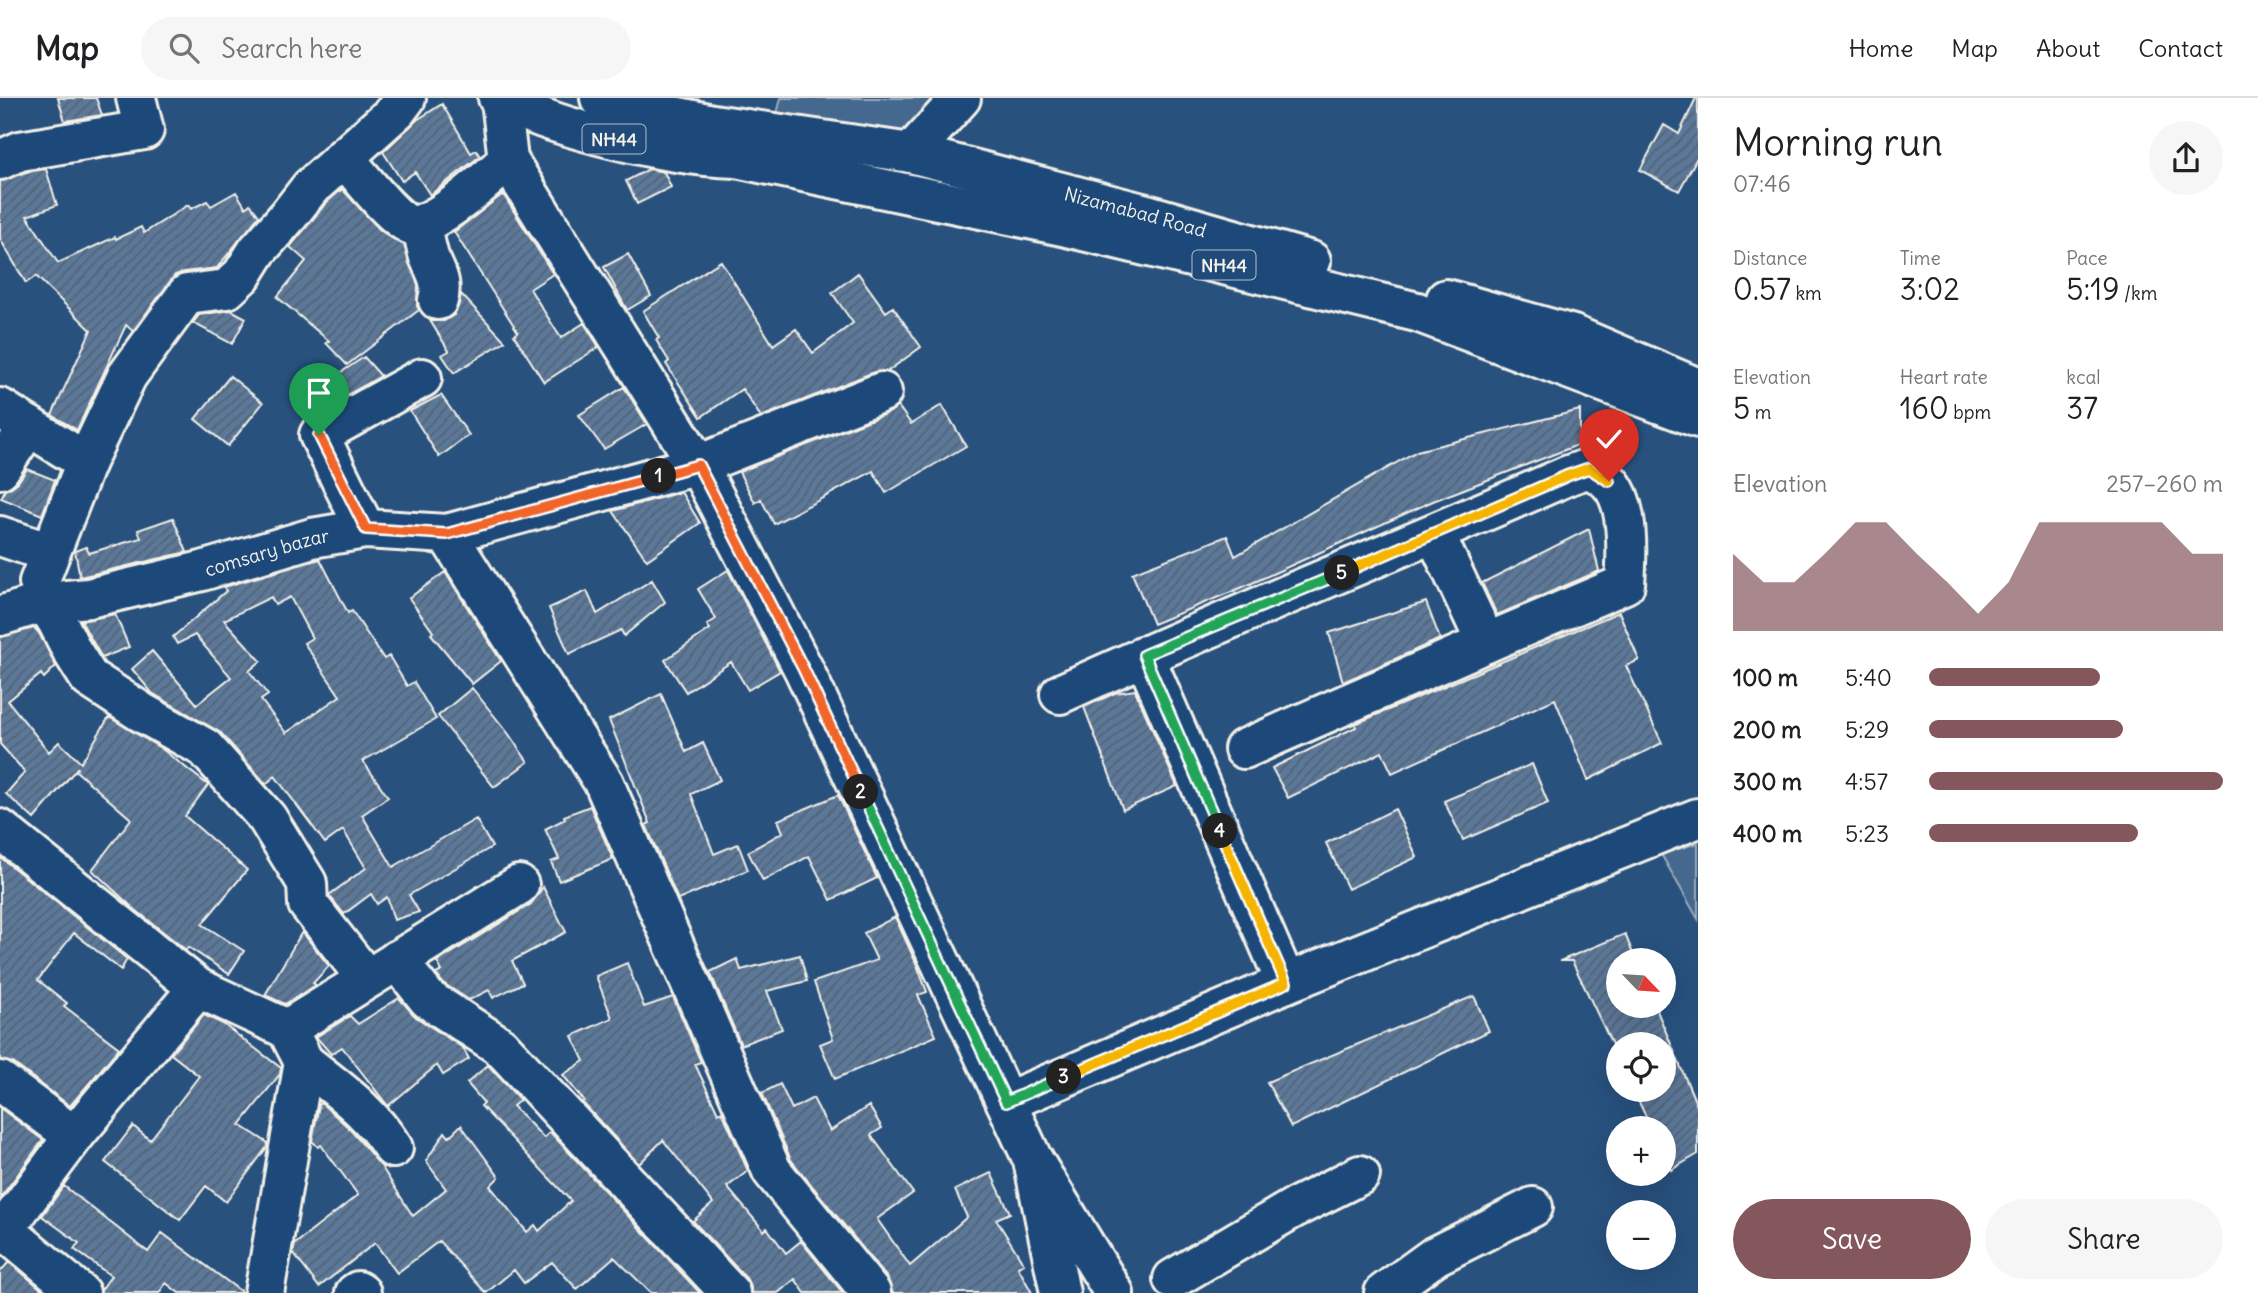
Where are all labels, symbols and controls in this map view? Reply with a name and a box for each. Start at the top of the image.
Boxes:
search box [141,17,631,80]
text: Map [35,27,99,69]
icon: search [165,29,203,67]
text: Search here [221,32,362,65]
text: Home [1849,33,1913,63]
text: Map [1951,33,1998,63]
text: About [2036,33,2100,63]
text: Contact [2138,33,2223,63]
text: Morning run [1733,119,1943,166]
button: share [2149,121,2223,195]
road number: NH44 [582,124,646,154]
text: 07:46 [1733,169,1791,198]
street label: Nizamabad Road [1062,181,1209,243]
text: Distance [1733,246,1807,270]
text: Time [1900,246,1941,270]
text: Pace [2066,246,2108,270]
road number: NH44 [1192,250,1256,280]
text: 0.57 [1733,270,1791,308]
text: 3:02 [1900,270,1960,308]
text: 5:19 [2066,270,2120,308]
text: km [1791,281,1822,305]
text: /km [2120,281,2157,305]
pin [289,363,349,435]
text: Elevation [1733,365,1811,389]
text: Heart rate [1900,365,1988,389]
text: kcal [2066,365,2101,389]
icon: arrive [300,374,338,412]
text: 5 [1733,389,1750,427]
text: 160 [1900,389,1949,427]
text: 37 [2066,389,2098,427]
text: m [1750,400,1771,424]
text: bpm [1949,400,1991,424]
pin [1579,409,1639,481]
icon: check [1590,420,1628,458]
pin: 1 [642,458,676,494]
text: 1 [655,463,662,487]
text: Elevation [1733,469,1827,498]
text: 257–260 m [2106,469,2223,498]
street label: comsary bazar [202,523,331,582]
pin: 5 [1324,556,1360,590]
text: 5 [1336,560,1347,584]
text: 100 m [1733,663,1798,692]
text: 5:40 [1845,663,1892,692]
text: 200 m [1733,715,1802,744]
text: 5:29 [1845,715,1889,744]
text: 300 m [1733,767,1802,796]
text: 4:57 [1845,767,1888,796]
pin: 2 [844,774,878,810]
text: 2 [855,779,866,803]
pin: 4 [1202,814,1238,848]
text: 4 [1214,818,1225,842]
text: 400 m [1733,819,1802,848]
text: 5:23 [1845,819,1889,848]
north arrow [1606,948,1676,1018]
map controls [1606,948,1676,1270]
button: locate [1606,1032,1676,1102]
pin: 3 [1046,1060,1082,1094]
text: 3 [1058,1064,1069,1088]
button: + [1606,1116,1676,1186]
button: Save [1733,1199,1971,1279]
button: Share [1985,1199,2223,1279]
button: − [1606,1200,1676,1270]

